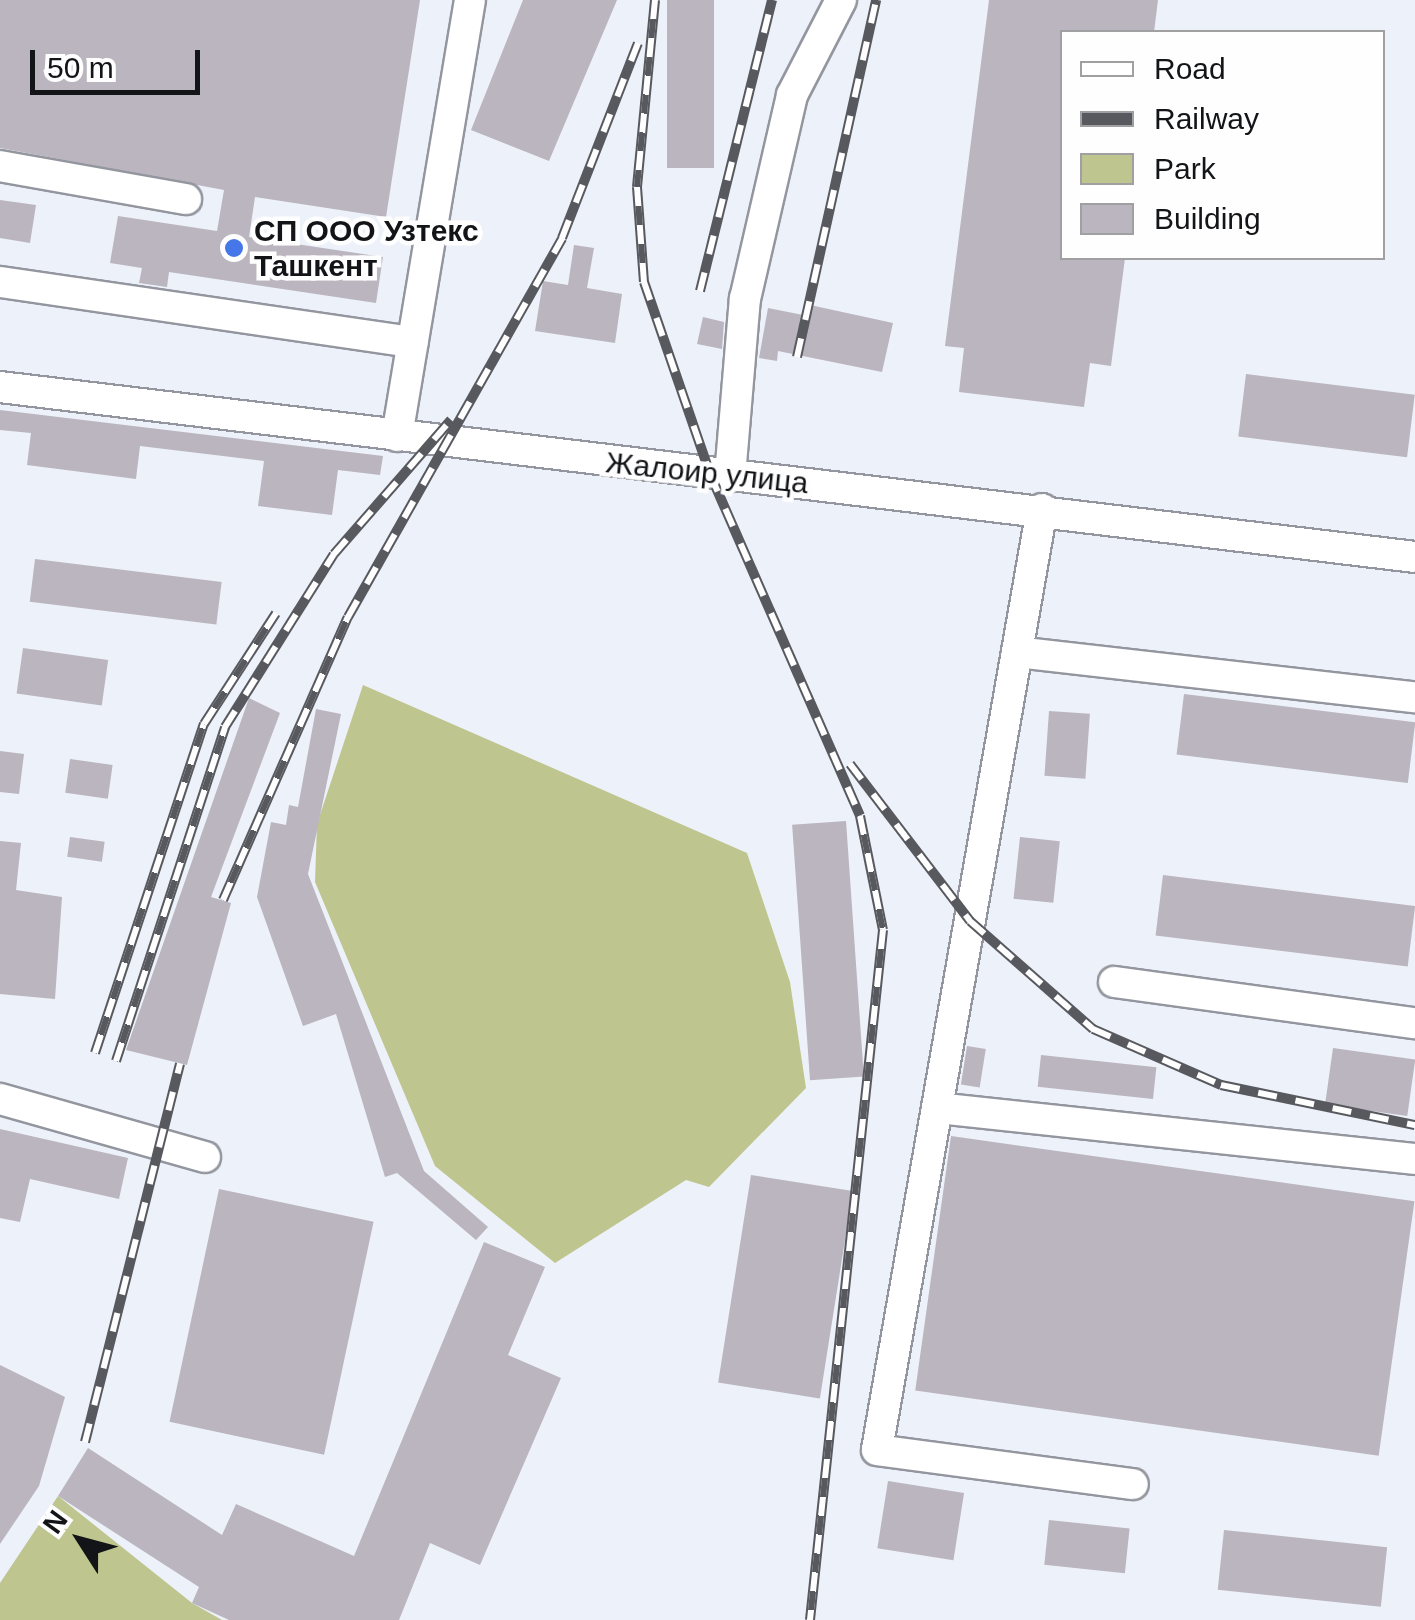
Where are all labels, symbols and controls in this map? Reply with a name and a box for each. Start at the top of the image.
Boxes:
scale bar [35,30,205,92]
legend [1060,30,1385,260]
text: 50 m [47,51,114,84]
text: Road [1154,52,1226,85]
text: Railway [1154,102,1259,135]
text: Park [1154,152,1216,185]
text: Building [1154,202,1261,235]
place label: СП ООО Узтекс Ташкент [254,213,479,284]
marker: СП ООО Узтекс Ташкент [223,237,245,259]
street label: Жалоир улица [604,444,810,502]
north arrow [30,1490,130,1590]
text: N [37,1505,74,1539]

